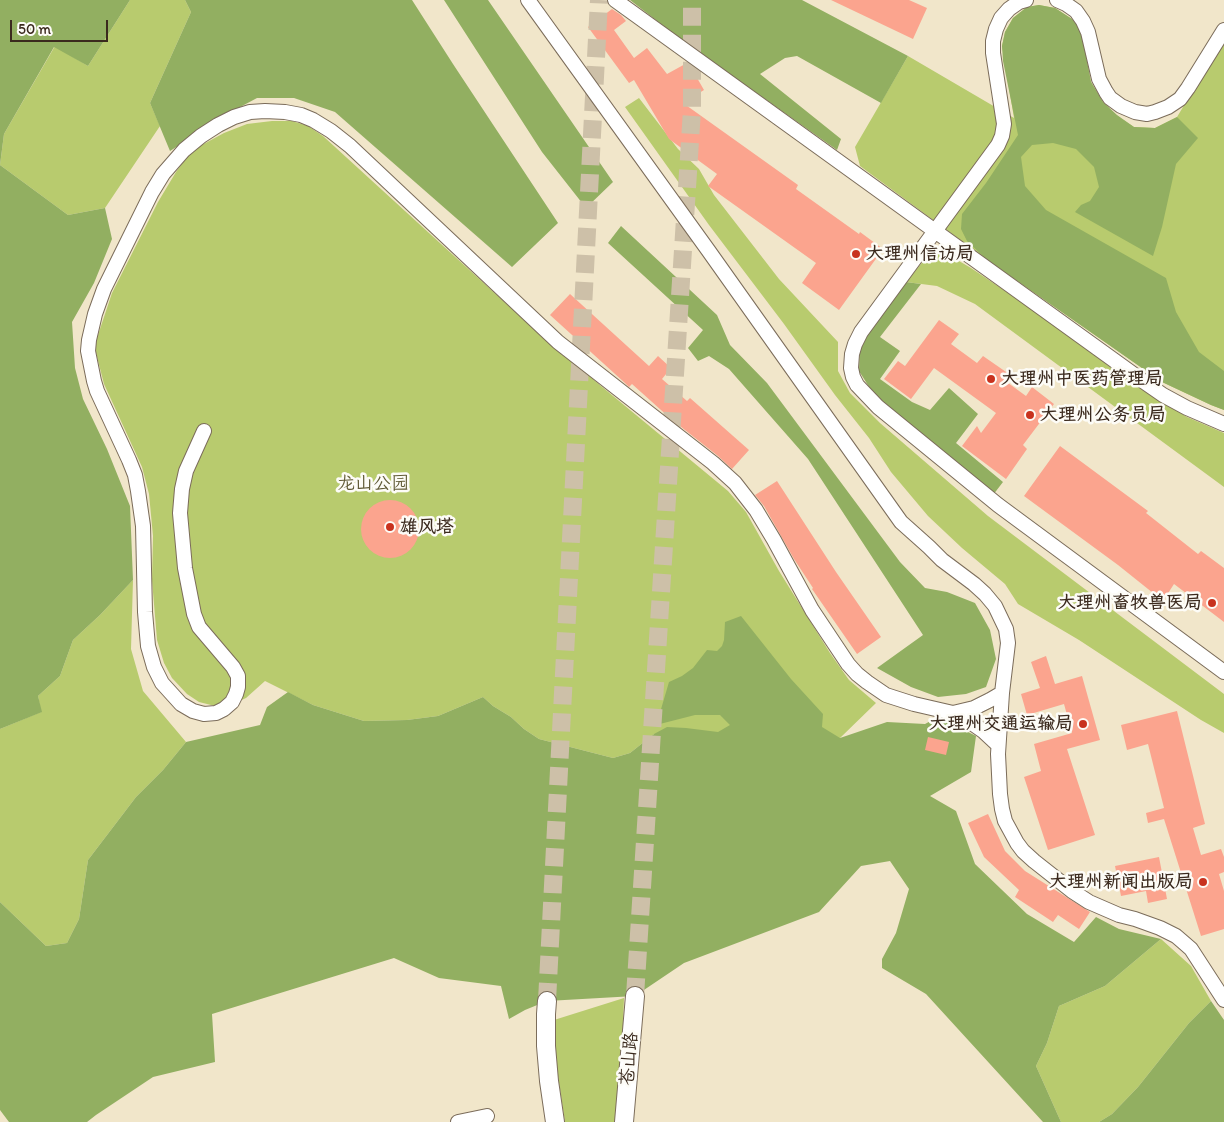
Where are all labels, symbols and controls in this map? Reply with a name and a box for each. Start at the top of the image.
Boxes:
scale bar [12,10,110,42]
text: 50 m [18,20,51,38]
place label: 大理州信访局 [866,243,974,265]
marker: 大理州信访局 [850,248,862,260]
place label: 大理州中医药管理局 [1001,368,1163,390]
marker: 大理州中医药管理局 [985,373,997,385]
place label: 大理州公务员局 [1040,404,1166,426]
marker: 大理州公务员局 [1024,409,1036,421]
park label: 龙山公园 [337,473,409,495]
place label: 雄风塔 [400,516,454,538]
marker: 雄风塔 [384,521,396,533]
place label: 大理州畜牧兽医局 [1058,592,1202,614]
marker: 大理州畜牧兽医局 [1206,597,1218,609]
place label: 大理州交通运输局 [929,713,1073,735]
marker: 大理州交通运输局 [1077,718,1089,730]
place label: 大理州新闻出版局 [1049,871,1193,893]
marker: 大理州新闻出版局 [1197,876,1209,888]
street label: 苍山路 [617,1031,643,1087]

